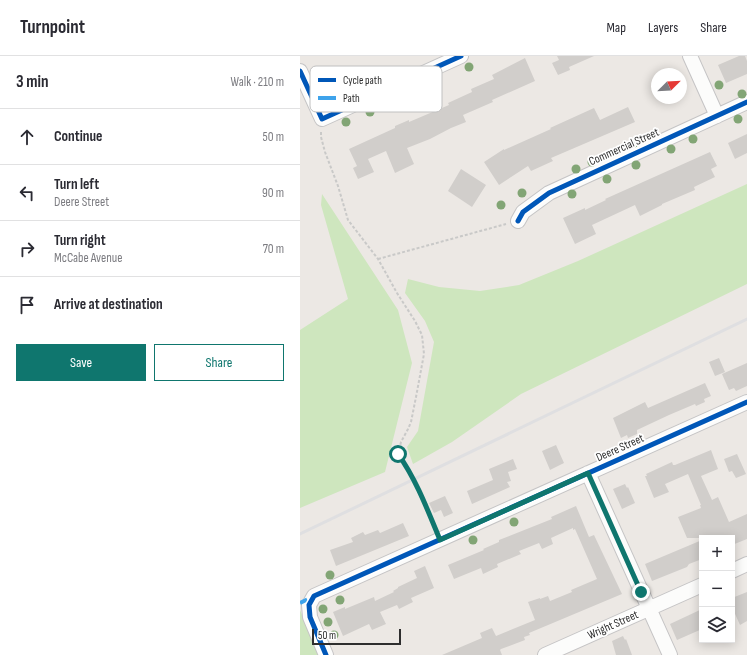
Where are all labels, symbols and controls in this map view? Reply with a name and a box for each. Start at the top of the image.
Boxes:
text: Turnpoint [20,16,85,39]
text: Map [606,19,626,36]
text: Layers [648,19,678,36]
text: Share [700,19,727,36]
legend [310,66,442,112]
north arrow [651,68,687,104]
text: 3 min [16,72,49,92]
text: Walk · 210 m [231,74,284,90]
text: Cycle path [343,74,382,87]
text: Path [343,92,360,105]
street label: Commercial Street [587,125,662,169]
icon: ahead [16,126,38,148]
text: Continue [54,127,103,146]
text: 50 m [263,129,284,145]
text: Turn left [54,175,99,194]
icon: left [16,182,38,204]
text: 90 m [262,185,284,201]
text: Deere Street [54,194,109,210]
text: Turn right [54,231,106,250]
icon: right [16,238,38,260]
text: 70 m [263,241,284,257]
text: McCabe Avenue [54,250,122,266]
icon: arrive [16,294,38,316]
text: Arrive at destination [54,295,163,314]
button: Save [16,344,146,381]
button: Share [154,344,284,381]
street label: Deere Street [594,431,647,465]
route start [389,445,407,463]
map controls [699,535,735,643]
button: + [699,535,735,571]
button: − [699,571,735,607]
route end [632,583,650,601]
street label: Wright Street [585,607,641,643]
button: layers [699,607,735,643]
scale bar [312,627,401,646]
text: 50 m [318,629,336,642]

